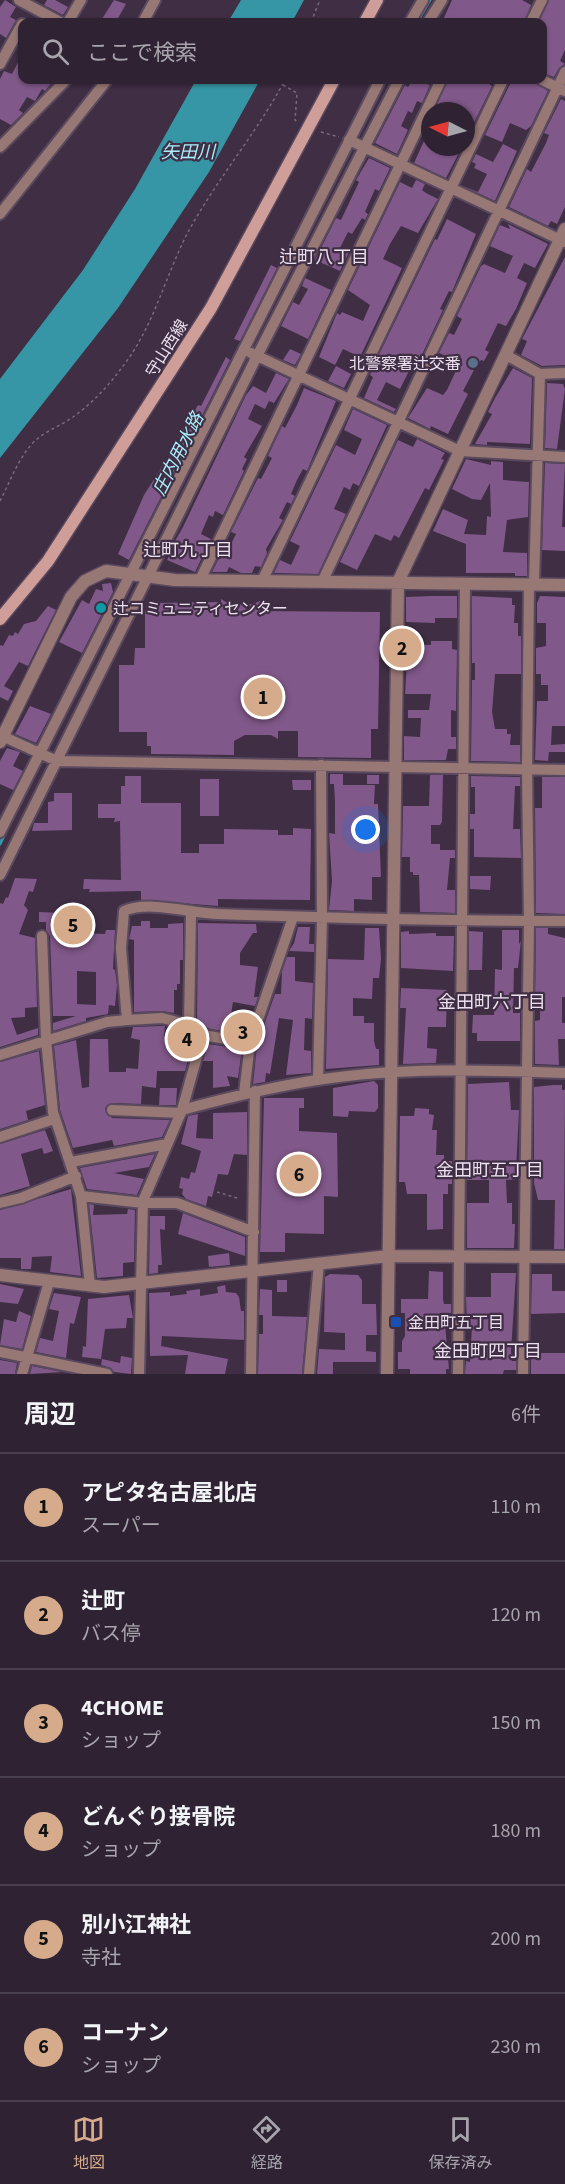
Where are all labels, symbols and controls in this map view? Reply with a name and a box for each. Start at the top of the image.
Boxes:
search box [18,18,547,84]
icon: search [39,35,72,68]
text: ここで検索 [87,37,197,69]
north arrow [421,102,475,156]
water label: 矢田川 [161,140,217,165]
district label: 辻町八丁目 [279,245,369,270]
street label: 守山西線 [141,316,193,382]
place label: 北警察署辻交番 [349,353,461,375]
marker: 北警察署辻交番 [466,356,480,370]
water label: 庄内用水路 [147,407,211,500]
district label: 辻町九丁目 [143,538,233,563]
place label: 辻コミュニティセンター [113,598,288,620]
marker: 辻コミュニティセンター [94,601,108,615]
pin: 2 [382,626,422,670]
pin: 1 [244,674,282,720]
your location [351,815,380,844]
pin: 5 [54,902,92,948]
district label: 金田町六丁目 [438,990,546,1015]
pin: 3 [224,1010,262,1054]
pin: 4 [168,1016,207,1062]
pin: 6 [280,1152,318,1196]
district label: 金田町五丁目 [436,1158,544,1183]
place label: 金田町五丁目 [408,1312,504,1334]
marker: 金田町五丁目 [389,1315,403,1329]
district label: 金田町四丁目 [434,1339,542,1364]
text: 周辺 [24,1396,76,1433]
text: 6件 [511,1401,541,1429]
text: アピタ名古屋北店 [81,1477,257,1509]
text: 1 [38,1493,49,1521]
text: 110 m [491,1493,541,1521]
text: スーパー [81,1512,161,1540]
text: 辻町 [81,1585,125,1617]
text: 2 [38,1601,49,1629]
text: 120 m [491,1601,541,1629]
text: バス停 [81,1620,141,1648]
text: 4CHOME [81,1692,164,1724]
text: 3 [38,1709,49,1737]
text: 150 m [491,1709,541,1737]
text: ショップ [81,1727,161,1755]
text: どんぐり接骨院 [81,1801,235,1833]
text: 4 [38,1817,49,1845]
text: 180 m [491,1817,541,1845]
text: ショップ [81,1836,161,1864]
text: 別小江神社 [81,1909,191,1941]
text: 5 [38,1925,49,1953]
text: 200 m [491,1925,541,1953]
text: 寺社 [81,1944,121,1972]
text: コーナン [81,2017,169,2049]
text: 6 [38,2033,49,2061]
text: 230 m [491,2033,541,2061]
text: ショップ [81,2052,161,2080]
tab: 地図 [72,2113,105,2174]
tab: 経路 [250,2113,283,2174]
tab: 保存済み [428,2113,492,2174]

